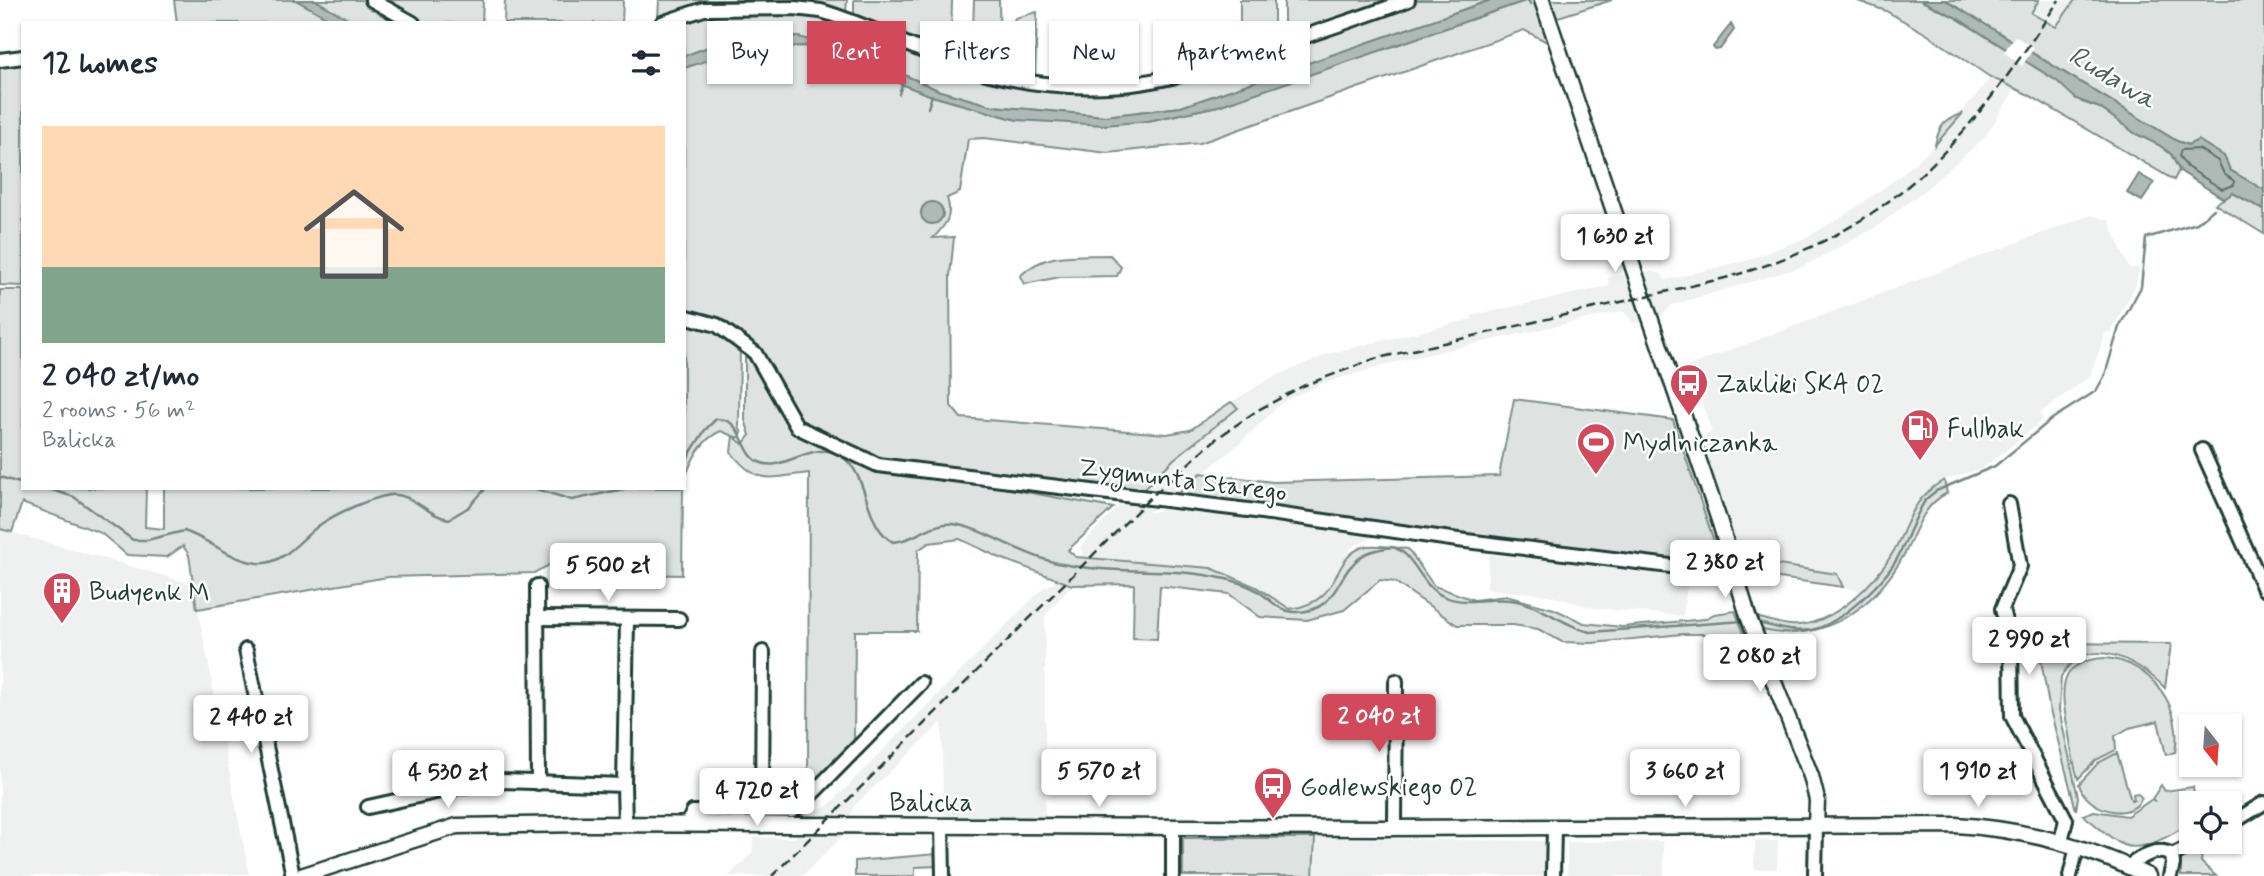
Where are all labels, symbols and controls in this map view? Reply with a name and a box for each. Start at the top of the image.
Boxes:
chip: Buy [707,21,793,84]
chip: Rent [807,21,906,84]
chip: Filters [920,21,1035,84]
chip: New [1049,21,1139,84]
chip: Apartment [1153,21,1310,84]
water label: Rudawa [2061,38,2163,119]
text: 12 homes [42,44,158,83]
icon: filters [627,44,665,82]
icon: home [291,171,417,297]
pin: 1 630 zł [1543,215,1687,274]
text: 1 630 zł [1577,222,1653,252]
text: 2 040 zł/mo [42,357,199,396]
bus stop icon: Zakliki SKA 02 [1668,362,1710,417]
place label: Zakliki SKA 02 [1716,368,1884,402]
text: 2 rooms · 56 m² [42,396,195,426]
fuel station icon: Fullbak [1899,407,1941,462]
place label: Fullbak [1947,413,2025,447]
sports icon: Mydlniczanka [1575,421,1617,476]
text: Balicka [42,426,116,456]
place label: Mydlniczanka [1623,427,1778,461]
street label: Zygmunta Starego [1076,451,1289,513]
pin: 2 380 zł [1653,540,1797,600]
pin: 5 500 zł [536,544,680,603]
text: 2 380 zł [1686,548,1764,578]
text: 5 500 zł [566,551,650,581]
building icon: Budyenk M [41,570,83,625]
place label: Budyenk M [89,576,210,610]
pin: 2 990 zł [1957,618,2101,677]
text: 2 990 zł [1988,625,2070,655]
pin: 2 080 zł [1688,634,1832,694]
text: 2 080 zł [1719,642,1801,672]
pin: 2 040 zł [1307,694,1451,754]
pin: 2 440 zł [179,696,323,755]
text: 2 040 zł [1338,702,1420,732]
text: 2 440 zł [209,703,293,733]
north arrow [2179,714,2242,777]
map controls [2179,714,2242,854]
pin: 4 530 zł [376,750,520,810]
pin: 5 570 zł [1027,750,1171,809]
pin: 3 660 zł [1613,750,1757,809]
pin: 1 910 zł [1906,750,2050,809]
text: 5 570 zł [1057,757,1141,787]
text: 3 660 zł [1646,757,1724,787]
text: 1 910 zł [1939,757,2017,787]
text: 4 530 zł [408,758,488,788]
bus stop icon: Godlewskiego 02 [1252,765,1294,820]
pin: 4 720 zł [685,768,829,828]
place label: Godlewskiego 02 [1300,771,1477,805]
text: 4 720 zł [715,776,799,806]
street label: Balicka [889,787,973,821]
button: locate [2179,791,2242,854]

